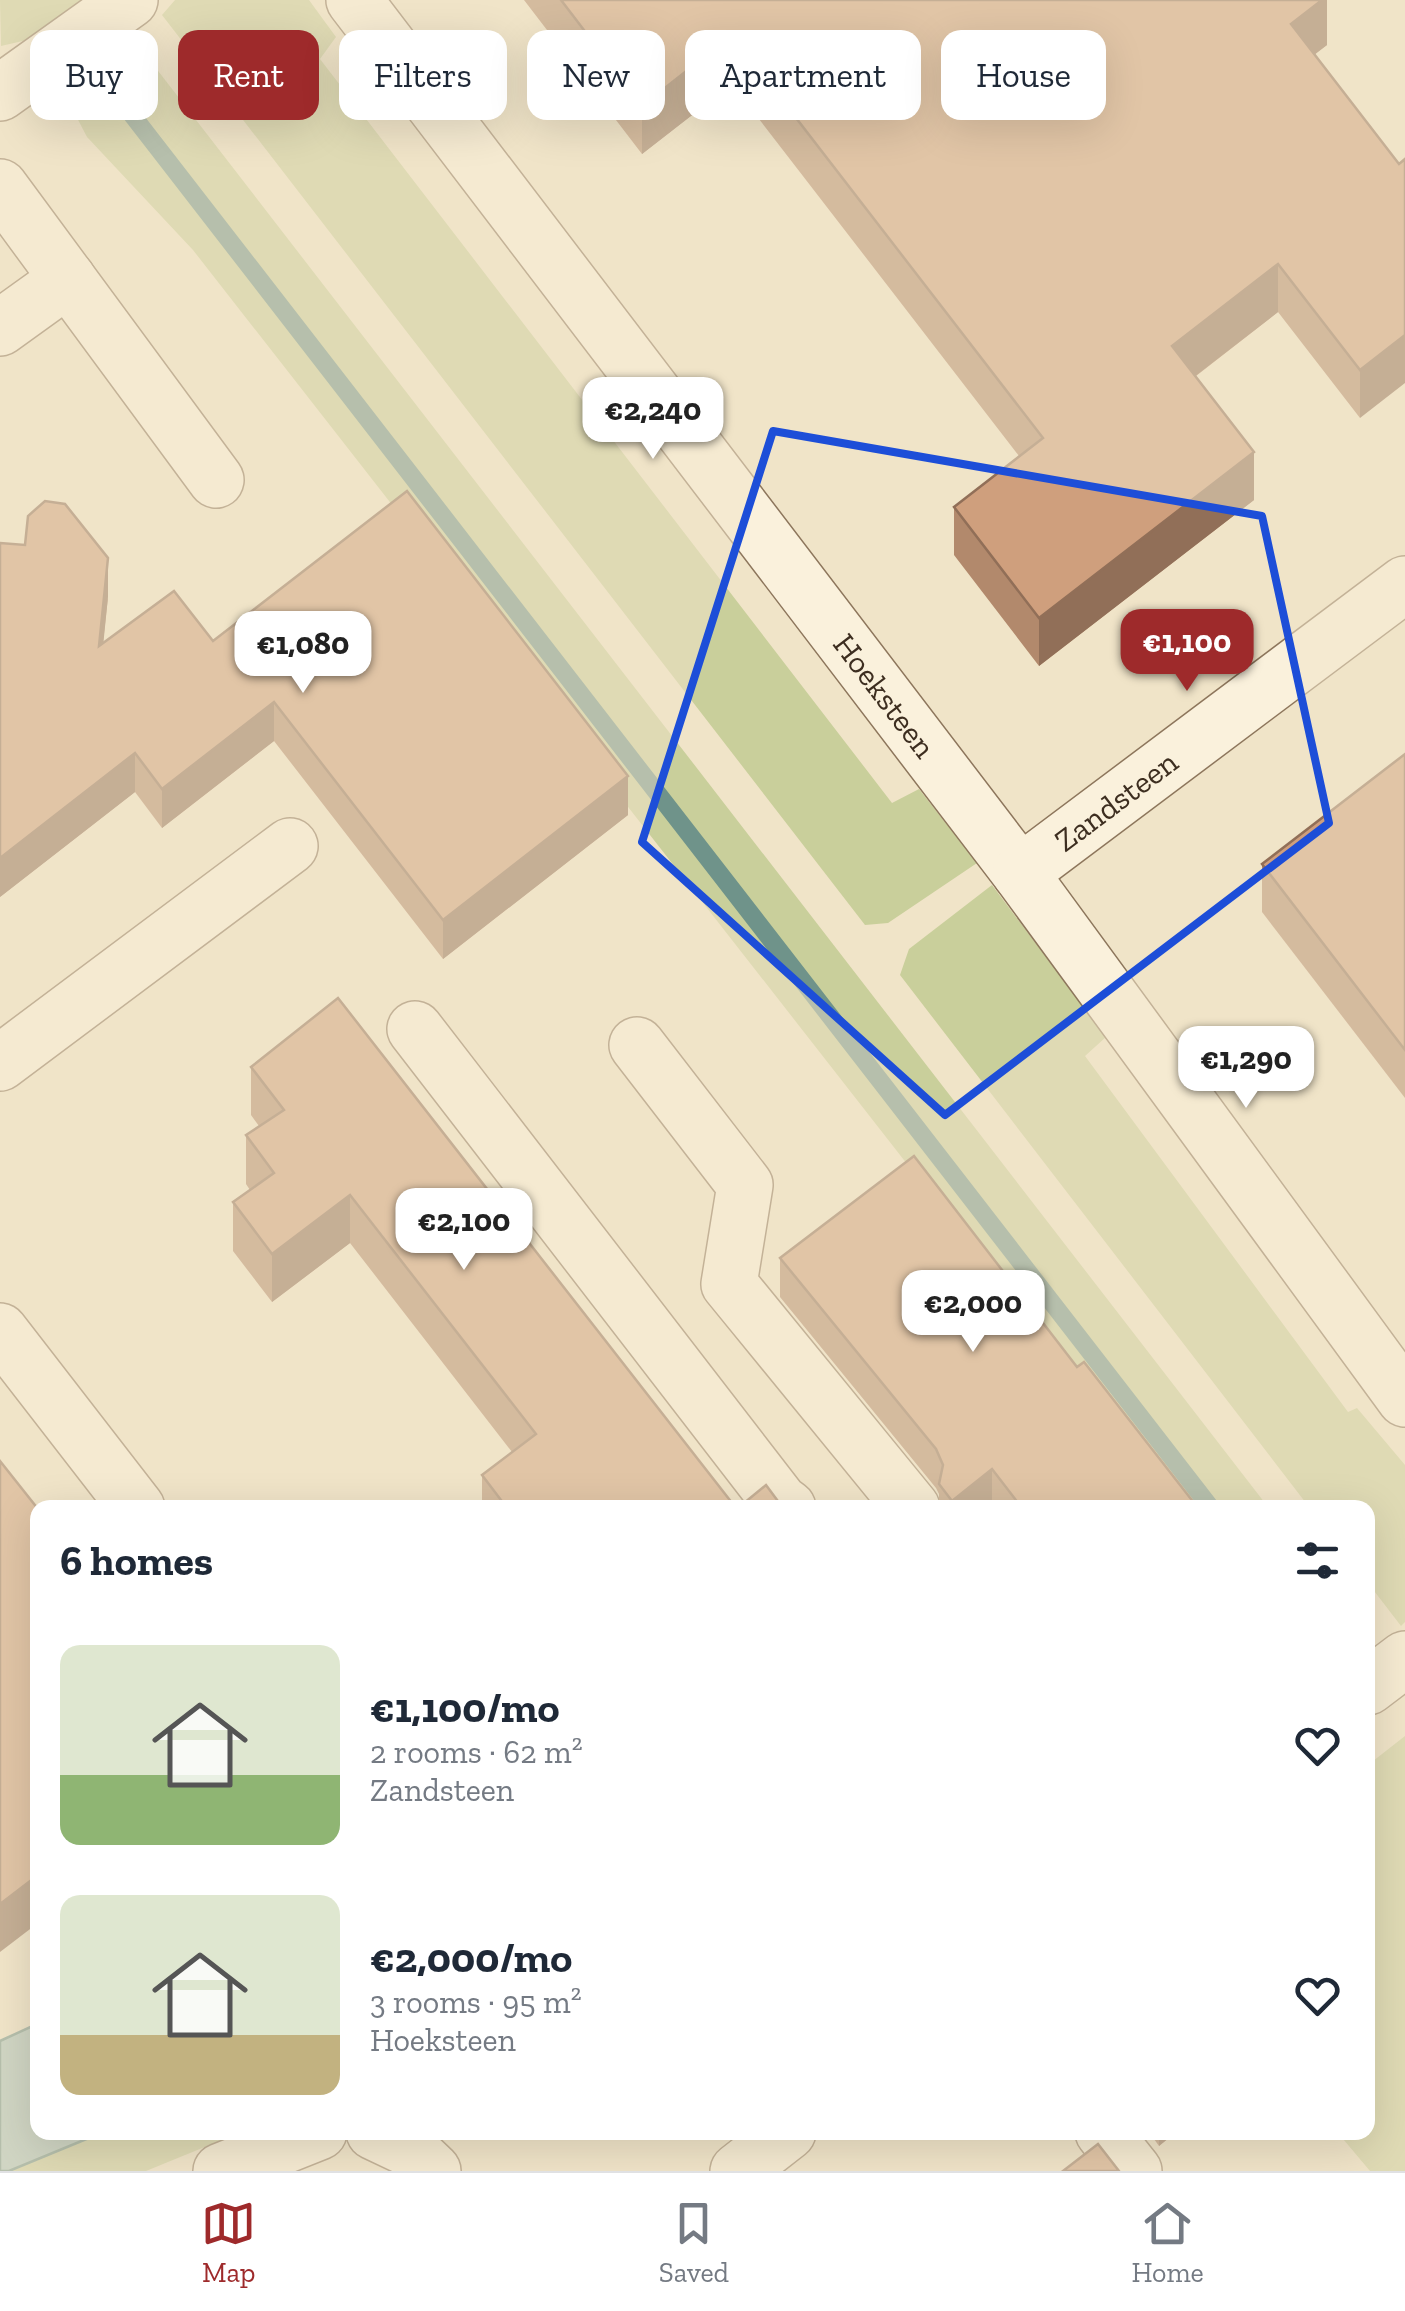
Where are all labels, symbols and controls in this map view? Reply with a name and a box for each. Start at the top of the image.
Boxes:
chip: Buy [30,30,158,120]
chip: Rent [178,30,319,120]
chip: Filters [339,30,507,120]
chip: New [527,30,665,120]
chip: Apartment [685,30,921,120]
chip: House [941,30,1106,120]
pin: €2,240 [572,377,734,462]
text: €2,240 [604,390,702,428]
pin: €1,100 [1106,609,1268,694]
pin: €1,080 [222,611,384,696]
text: €1,100 [1143,622,1231,660]
text: €1,080 [256,624,350,662]
street label: Hoeksteen [825,626,944,766]
street label: Zandsteen [1047,742,1186,859]
pin: €1,290 [1165,1026,1327,1111]
text: €1,290 [1200,1039,1292,1077]
pin: €2,100 [383,1188,545,1273]
text: €2,100 [417,1201,511,1239]
pin: €2,000 [892,1270,1054,1355]
text: €2,000 [924,1283,1022,1321]
icon: filters [1290,1533,1345,1588]
text: 6 homes [60,1535,213,1586]
text: €1,100/mo [370,1682,559,1733]
icon: home [140,1685,260,1805]
icon: heart [1290,1718,1345,1773]
text: 2 rooms · 62 m² [370,1733,583,1771]
text: Zandsteen [370,1771,514,1809]
text: €2,000/mo [370,1932,572,1983]
icon: home [140,1935,260,2055]
icon: heart [1290,1968,1345,2023]
text: 3 rooms · 95 m² [370,1983,582,2021]
text: Hoeksteen [370,2021,516,2059]
tab: Map [201,2196,256,2289]
tab: Saved [659,2196,729,2289]
tab: Home [1132,2196,1204,2289]

